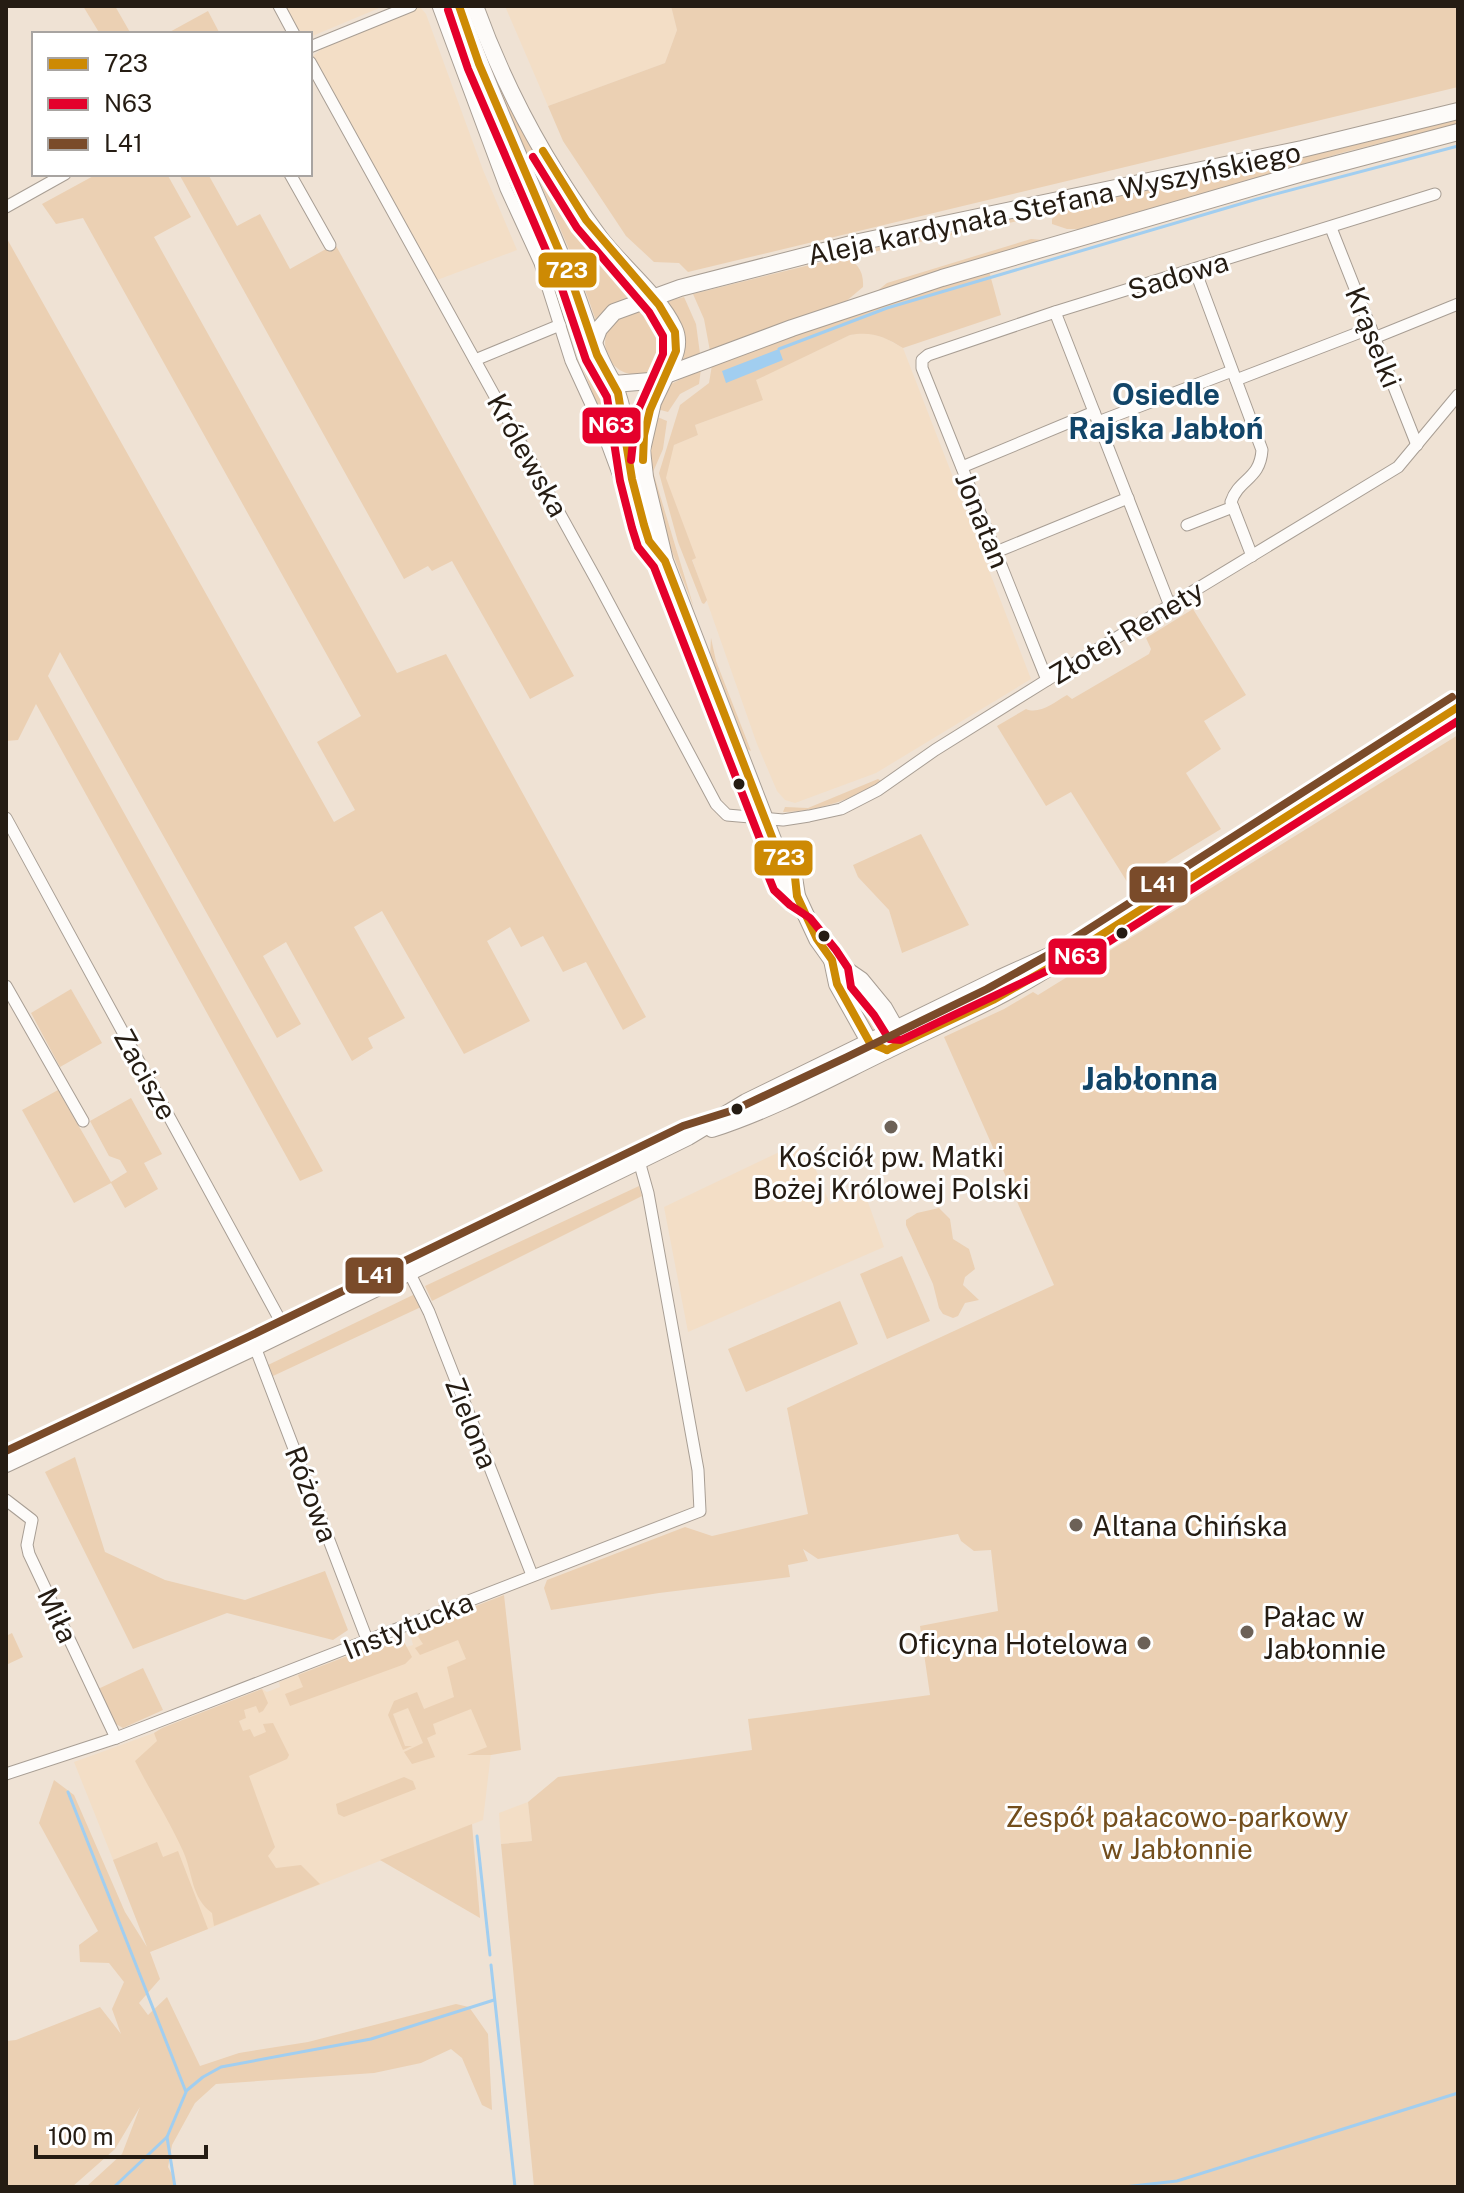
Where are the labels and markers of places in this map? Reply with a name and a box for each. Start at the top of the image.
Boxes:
unlabelled marker [731,776,747,792]
unlabelled marker [1114,925,1130,941]
unlabelled marker [816,928,832,944]
unlabelled marker [729,1101,745,1117]
marker: Kościół pw. Matki Bożej Królowej Polski [882,1118,900,1136]
place label: Kościół pw. Matki Bożej Królowej Polski [753,1140,1029,1205]
place label: Altana Chińska [1092,1509,1288,1542]
marker: Altana Chińska [1067,1516,1085,1534]
place label: Pałac w Jabłonnie [1263,1600,1386,1665]
marker: Pałac w Jabłonnie [1238,1623,1256,1641]
place label: Oficyna Hotelowa [898,1627,1128,1660]
marker: Oficyna Hotelowa [1135,1634,1153,1652]

